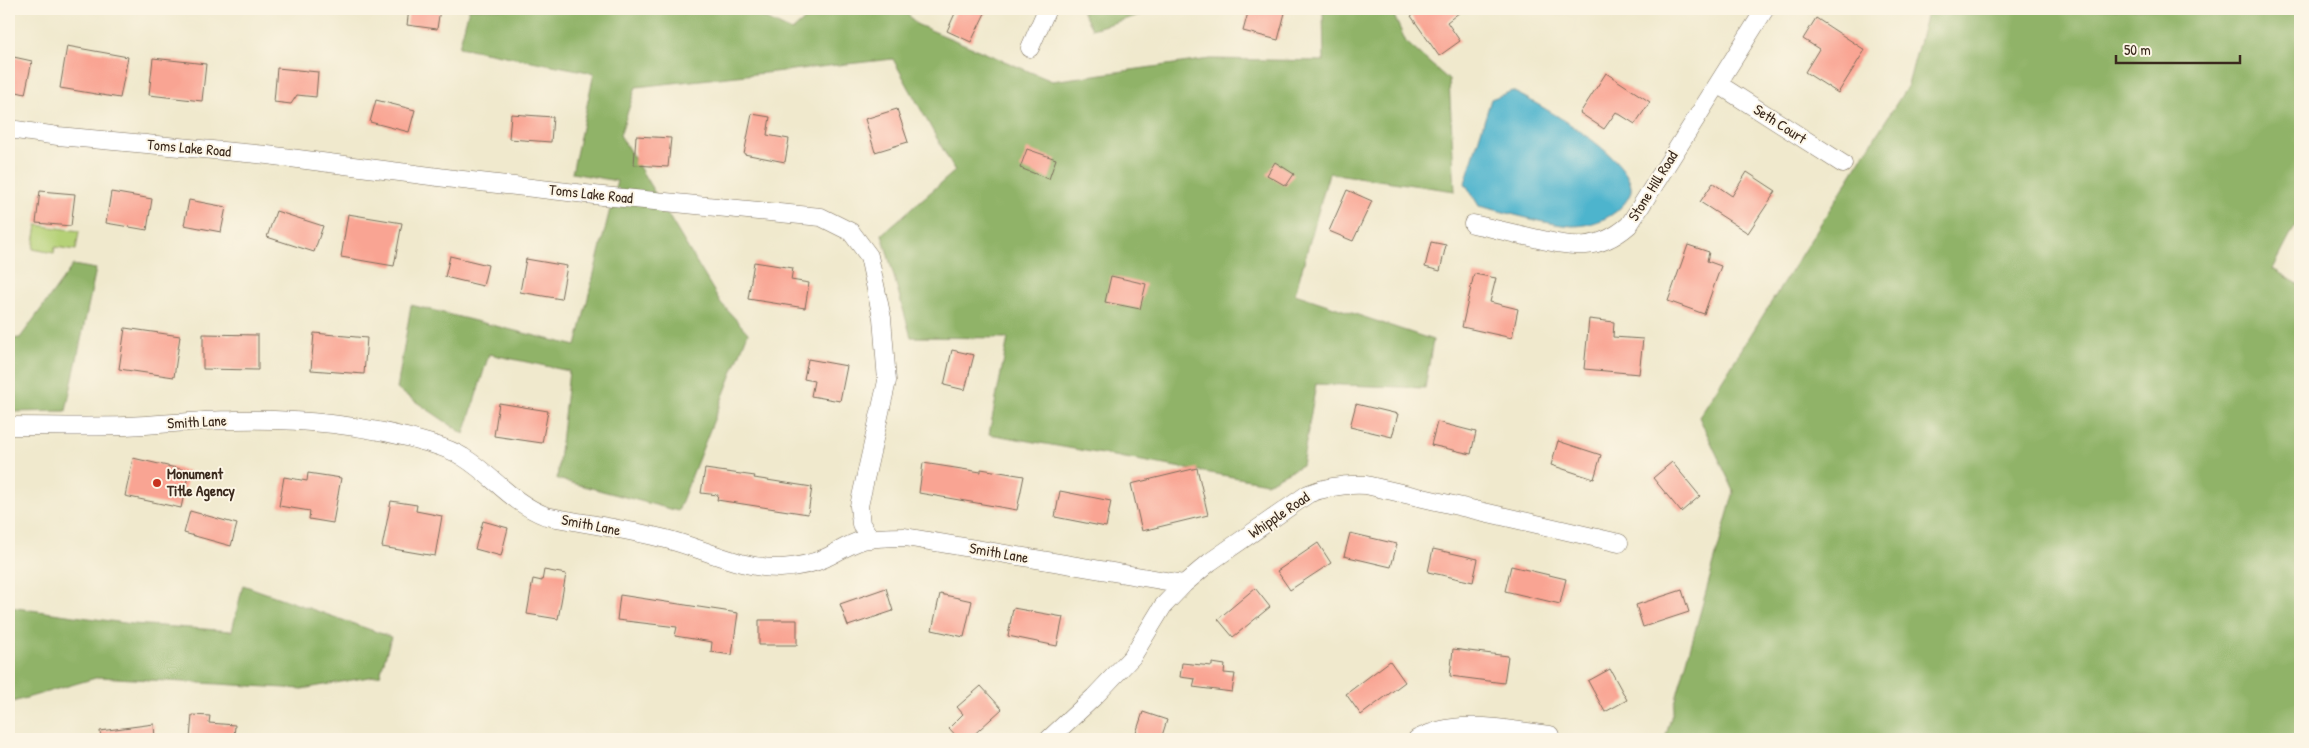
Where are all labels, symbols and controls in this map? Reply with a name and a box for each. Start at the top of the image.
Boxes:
scale bar [2116,32,2240,64]
text: 50 m [2124,39,2151,60]
street label: Seth Court [1750,99,1811,149]
street label: Toms Lake Road [146,133,232,162]
street label: Stone Hill Road [1623,146,1683,225]
street label: Toms Lake Road [548,179,634,208]
street label: Smith Lane [167,409,227,434]
place label: Monument Title Agency [166,463,236,502]
marker: Monument Title Agency [151,477,163,489]
street label: Whipple Road [1244,486,1314,543]
street label: Smith Lane [560,509,622,541]
street label: Smith Lane [968,537,1030,568]

